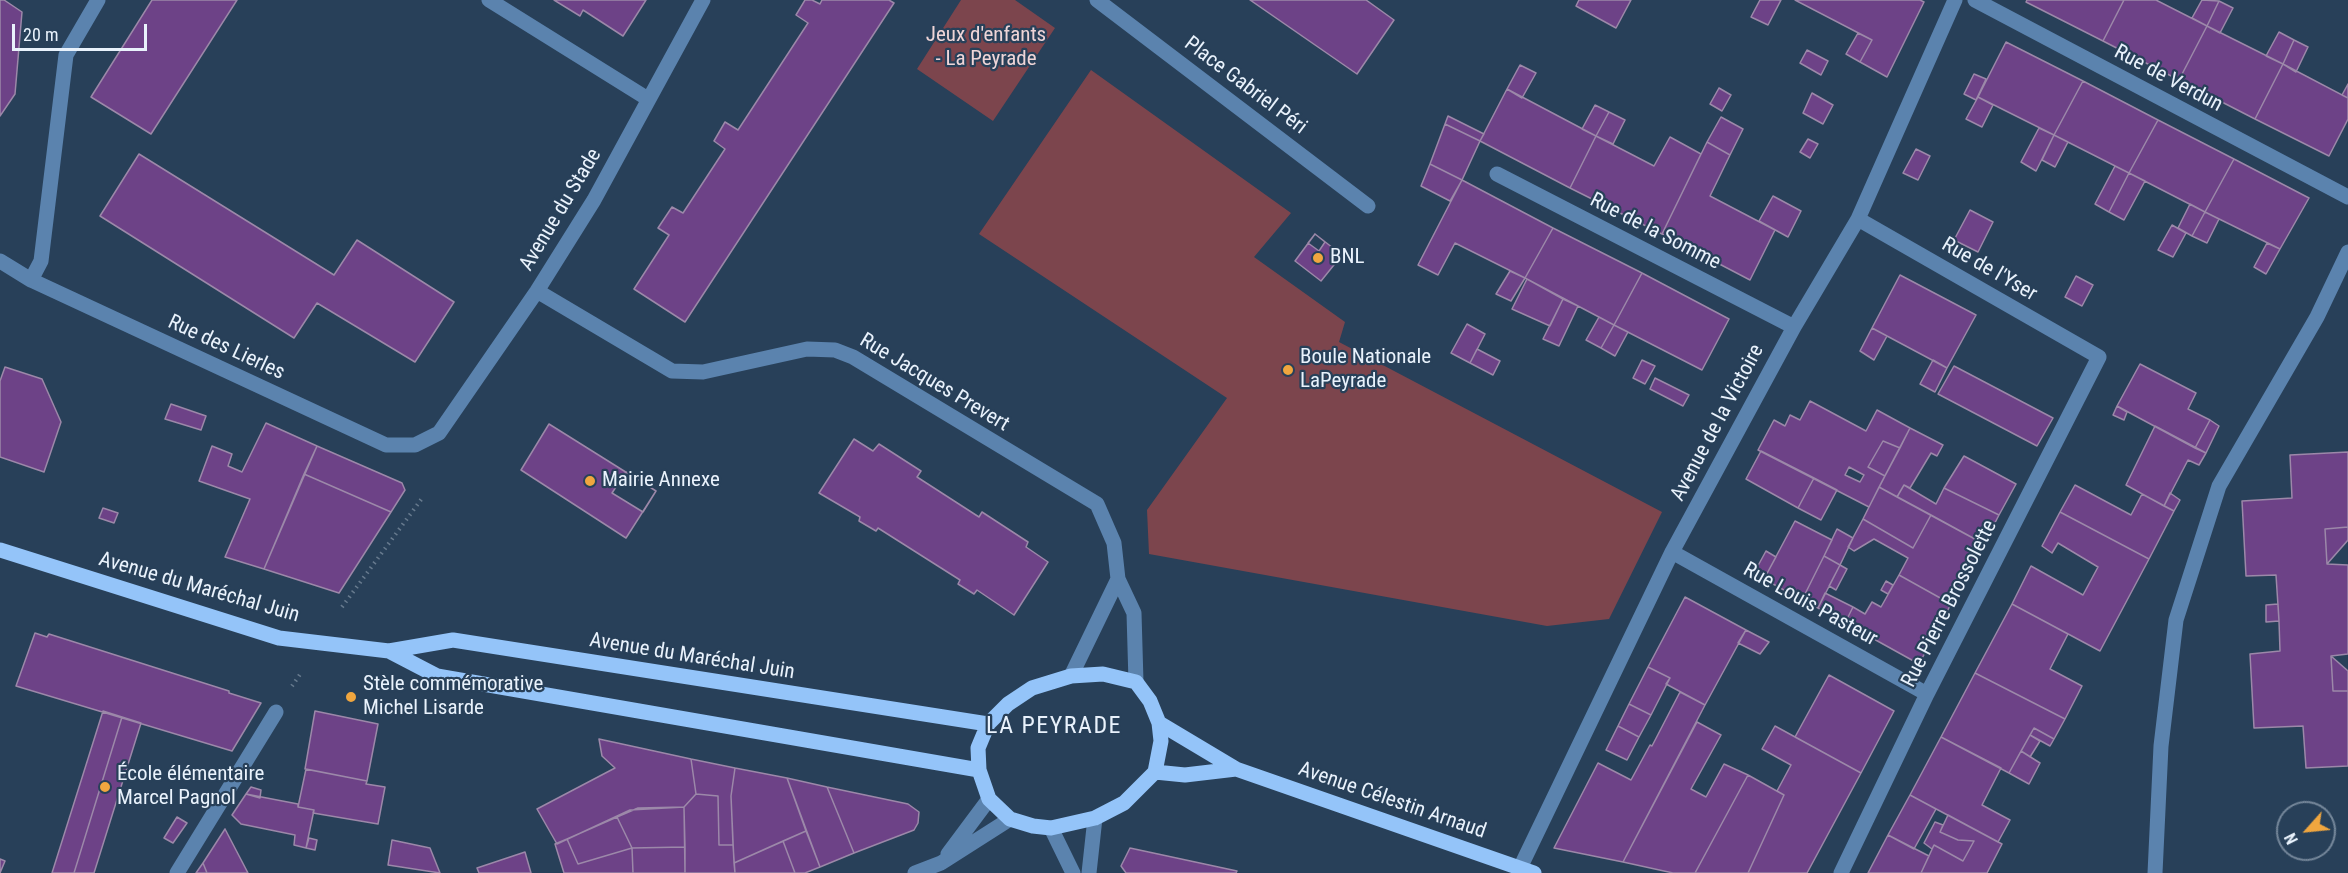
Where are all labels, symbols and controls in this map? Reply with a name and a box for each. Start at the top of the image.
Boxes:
scale bar [15,12,150,50]
park label: Jeux d'enfants - La Peyrade [926,23,1046,73]
text: 20 m [23,24,58,45]
street label: Place Gabriel Péri [1179,32,1311,140]
street label: Rue de Verdun [2109,40,2227,118]
street label: Avenue du Stade [515,144,607,276]
street label: Rue de la Somme [1585,188,1725,276]
street label: Rue de l'Yser [1937,233,2041,307]
place label: BNL [1330,245,1364,271]
marker: BNL [1311,251,1325,265]
street label: Rue des Lierles [164,310,288,386]
street label: Rue Jacques Prevert [855,328,1013,438]
street label: Avenue de la Victoire [1666,340,1770,506]
place label: Boule Nationale LaPeyrade [1300,345,1431,395]
marker: Boule Nationale LaPeyrade [1281,363,1295,377]
place label: Mairie Annexe [602,468,720,494]
marker: Mairie Annexe [583,474,597,488]
street label: Rue Pierre Brossolette [1897,516,2003,692]
street label: Avenue du Maréchal Juin [96,547,302,629]
street label: Rue Louis Pasteur [1738,558,1882,652]
street label: Avenue du Maréchal Juin [588,628,796,686]
place label: Stèle commémorative Michel Lisarde [363,672,543,722]
marker: Stèle commémorative Michel Lisarde [344,690,358,704]
district label: LA PEYRADE [986,713,1122,741]
street label: Avenue Célestin Arnaud [1295,757,1489,845]
place label: École élémentaire Marcel Pagnol [117,762,264,812]
marker: École élémentaire Marcel Pagnol [98,780,112,794]
north arrow [2276,801,2336,861]
text: N [2281,830,2302,847]

